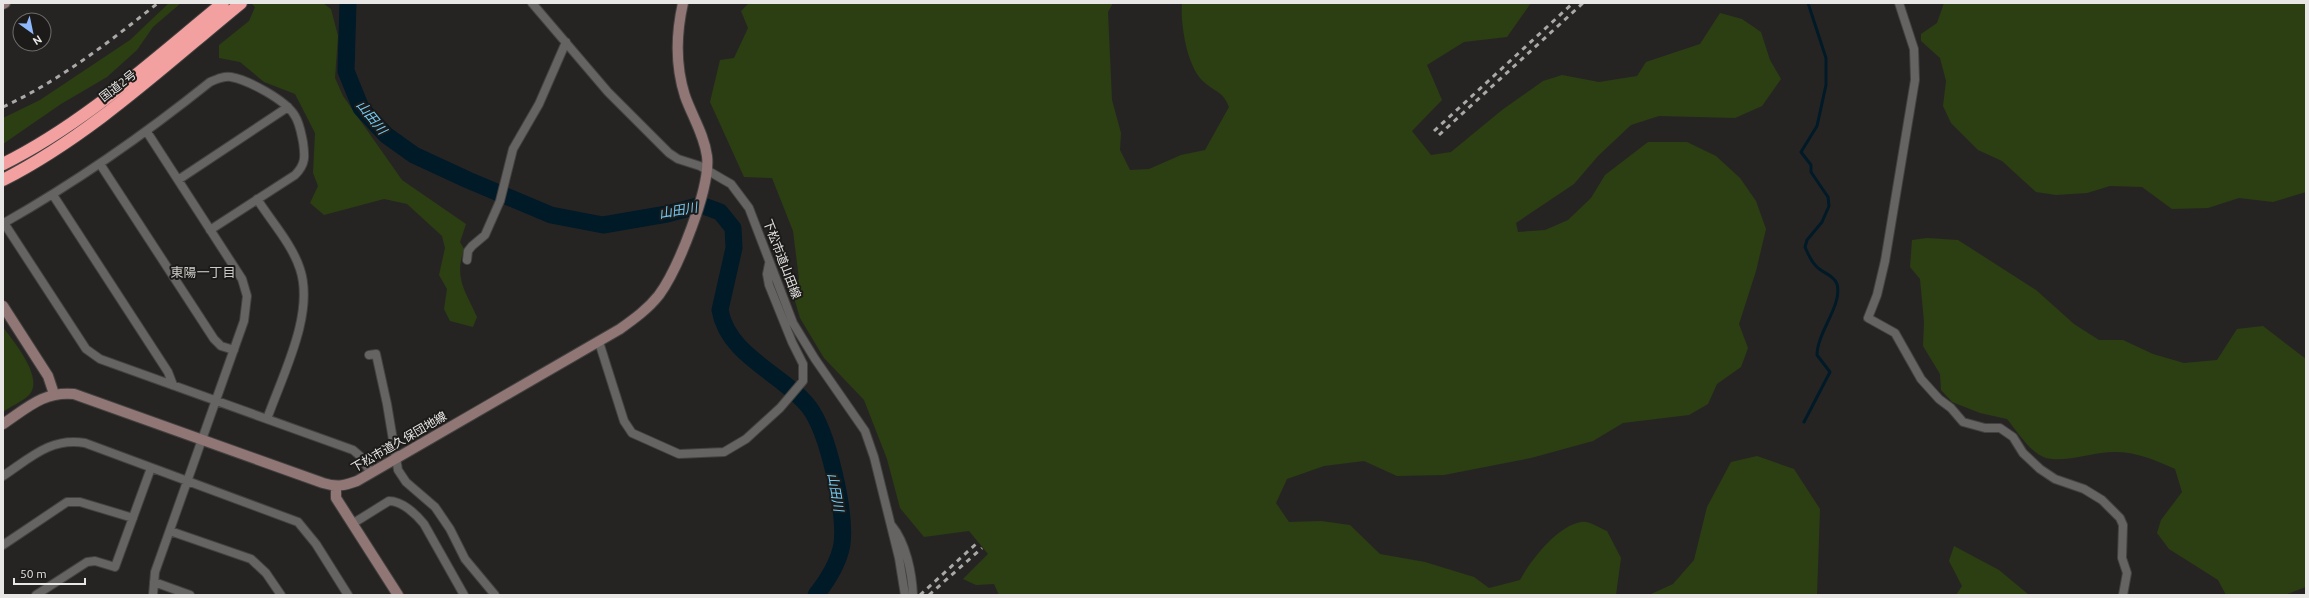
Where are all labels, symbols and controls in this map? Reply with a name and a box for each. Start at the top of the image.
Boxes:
north arrow [12,12,52,52]
text: N [31,33,44,48]
street label: 国道2号 [97,67,139,104]
water label: 山田川 [354,97,391,138]
water label: 山田川 [658,199,700,220]
street label: 下松市道山田線 [761,217,804,300]
district label: 東陽一丁目 [170,265,236,279]
street label: 下松市道久保団地線 [349,409,449,474]
water label: 山田川 [826,472,847,514]
scale bar [14,560,85,586]
text: 50 m [20,567,47,580]

